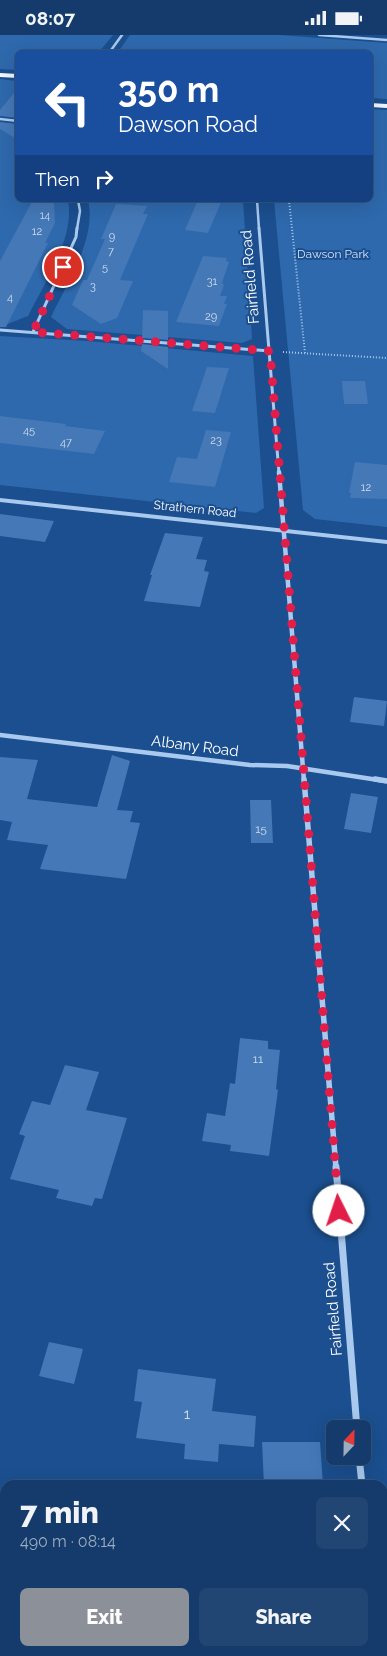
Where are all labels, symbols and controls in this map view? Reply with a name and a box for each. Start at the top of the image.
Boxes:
text: 08:07 [25,7,75,29]
text: 350 m [118,69,219,110]
icon: left [35,70,100,135]
text: Dawson Road [118,111,258,137]
icon: right [90,165,118,193]
text: Then [35,168,80,190]
house number: 14 [40,209,50,222]
house number: 12 [32,225,42,238]
street label: Fairfield Road [237,229,263,325]
house number: 9 [109,230,115,243]
house number: 7 [108,245,114,258]
pin [42,246,84,288]
park label: Dawson Park [297,247,370,261]
icon: arrive [49,253,77,281]
house number: 5 [102,261,108,274]
house number: 31 [207,275,218,288]
house number: 3 [90,280,96,293]
house number: 4 [7,291,13,304]
house number: 29 [205,310,217,323]
house number: 45 [23,424,35,437]
house number: 23 [210,434,222,447]
house number: 47 [60,436,72,449]
house number: 12 [361,481,371,494]
street label: Strathern Road [153,498,237,520]
street label: Albany Road [150,732,240,760]
house number: 15 [255,822,267,836]
house number: 11 [253,1052,263,1066]
position arrow [312,1184,364,1236]
street label: Fairfield Road [320,1261,346,1357]
house number: 1 [184,1405,191,1423]
north arrow [326,1420,371,1465]
map controls [326,1420,371,1465]
text: 7 min [20,1495,99,1530]
button: close [316,1497,368,1549]
text: 490 m · 08:14 [20,1532,116,1551]
button: Exit [20,1588,189,1646]
button: Share [199,1588,368,1646]

